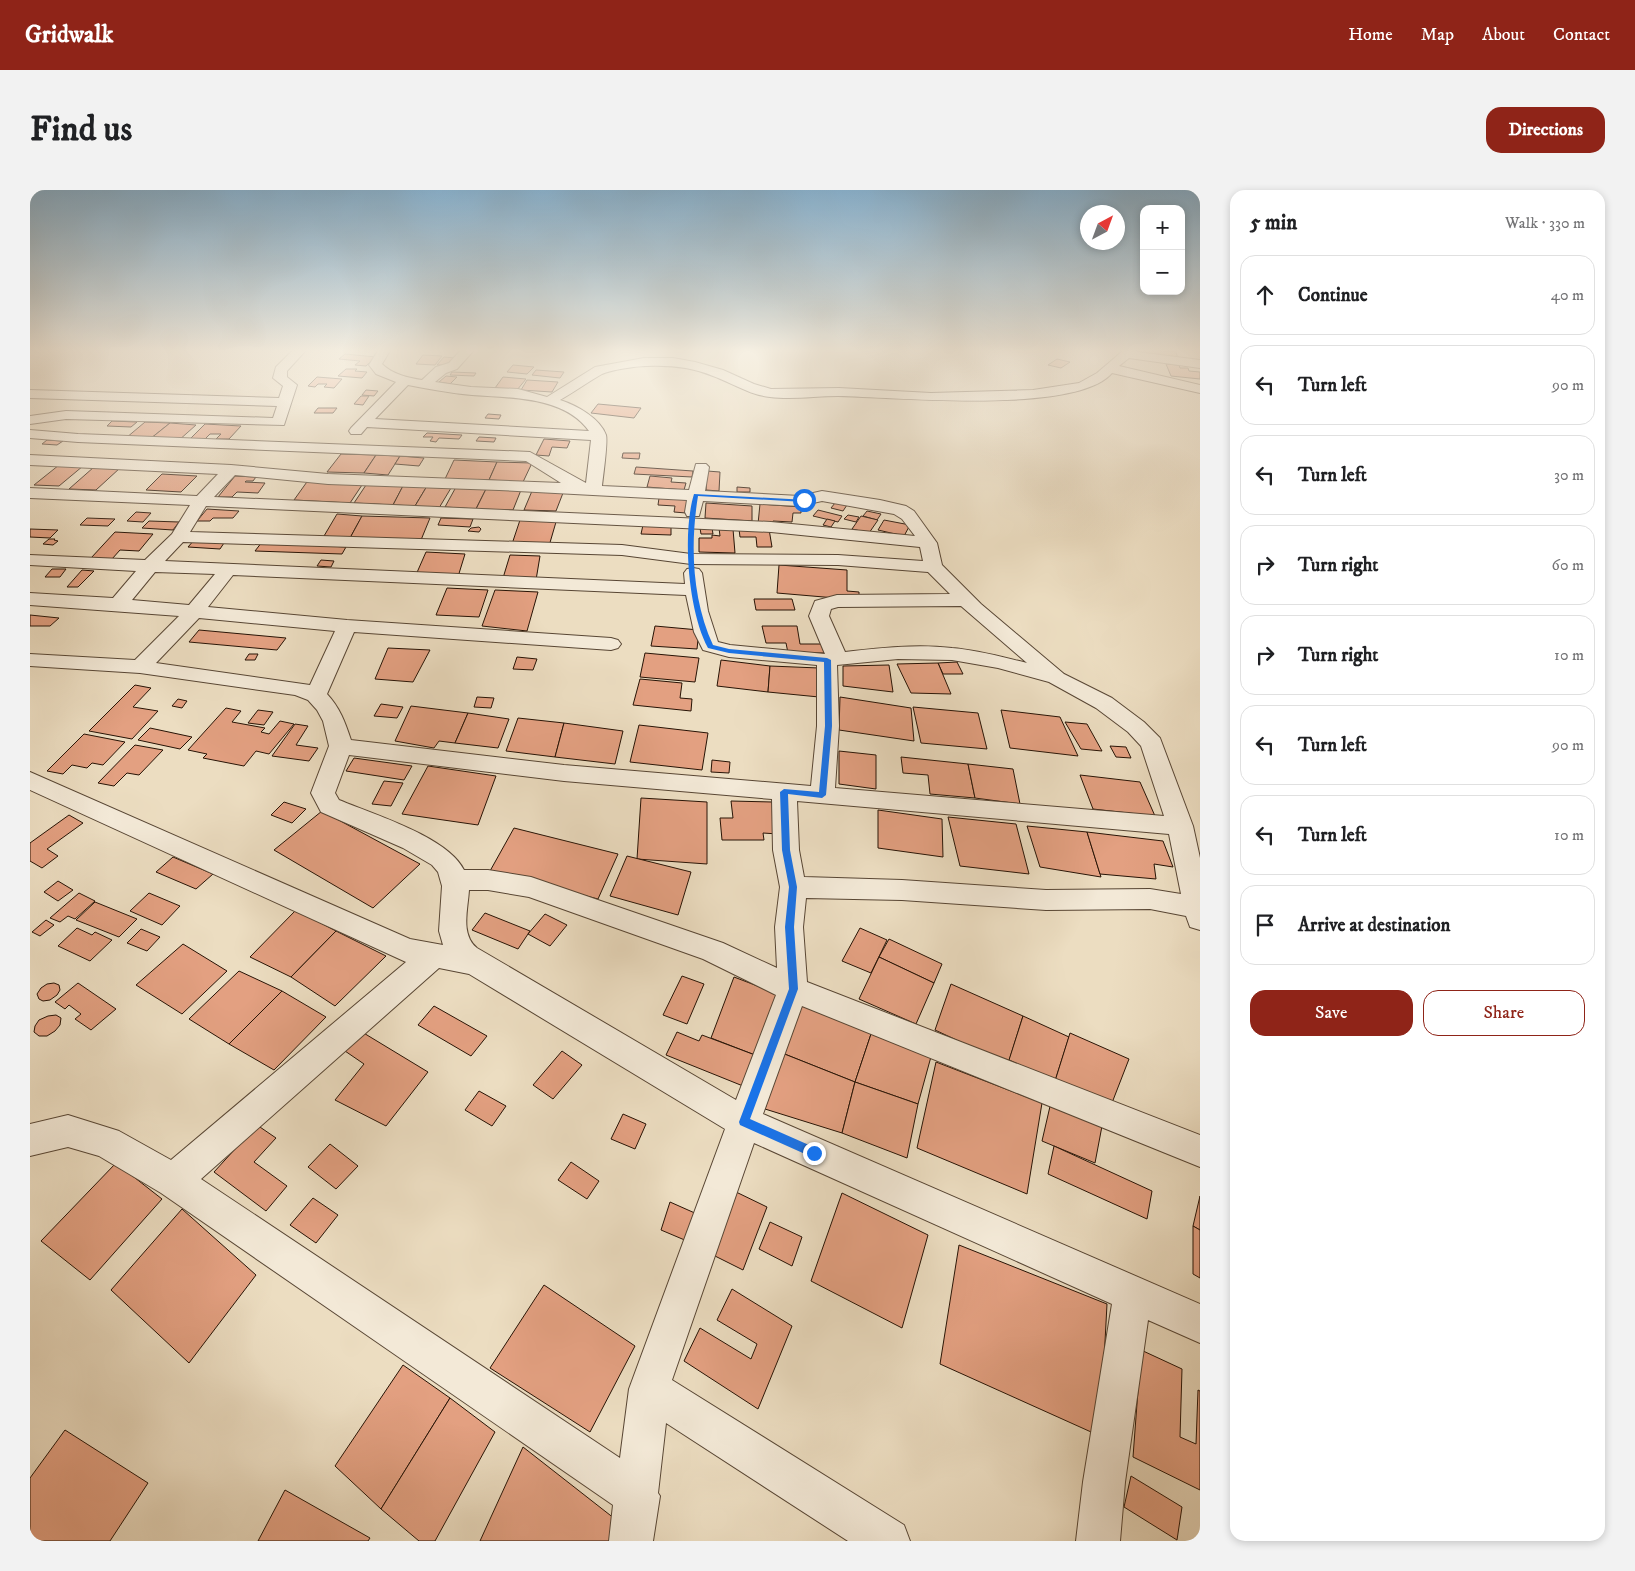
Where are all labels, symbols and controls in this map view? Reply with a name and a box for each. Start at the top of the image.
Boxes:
text: Gridwalk [25,20,113,50]
text: Home [1348,24,1393,46]
text: Map [1421,24,1454,46]
text: About [1482,24,1525,46]
text: Contact [1553,24,1610,46]
button: Directions [1486,107,1605,153]
text: Find us [30,108,132,152]
north arrow [1080,205,1125,250]
map controls [1140,205,1185,295]
button: + [1140,205,1185,250]
text: 5 min [1250,210,1297,236]
text: Walk · 330 m [1505,213,1585,233]
button: − [1140,250,1185,295]
icon: ahead [1251,281,1279,309]
text: Continue [1298,284,1368,307]
text: 40 m [1551,285,1584,305]
icon: left [1251,371,1279,399]
text: Turn left [1298,374,1367,397]
text: 90 m [1552,375,1584,395]
icon: left [1251,461,1279,489]
text: Turn left [1298,464,1367,487]
text: 30 m [1554,465,1584,485]
route start [793,489,816,512]
icon: right [1251,551,1279,579]
text: Turn right [1298,554,1378,577]
text: 60 m [1552,555,1584,575]
icon: right [1251,641,1279,669]
text: Turn right [1298,644,1378,667]
text: 10 m [1554,645,1584,665]
icon: left [1251,731,1279,759]
text: Turn left [1298,734,1367,757]
text: 90 m [1552,735,1584,755]
icon: left [1251,821,1279,849]
text: Turn left [1298,824,1367,847]
text: 10 m [1554,825,1584,845]
icon: arrive [1251,911,1279,939]
text: Arrive at destination [1298,914,1450,937]
button: Save [1250,990,1413,1036]
button: Share [1423,990,1585,1036]
route end [803,1142,826,1165]

